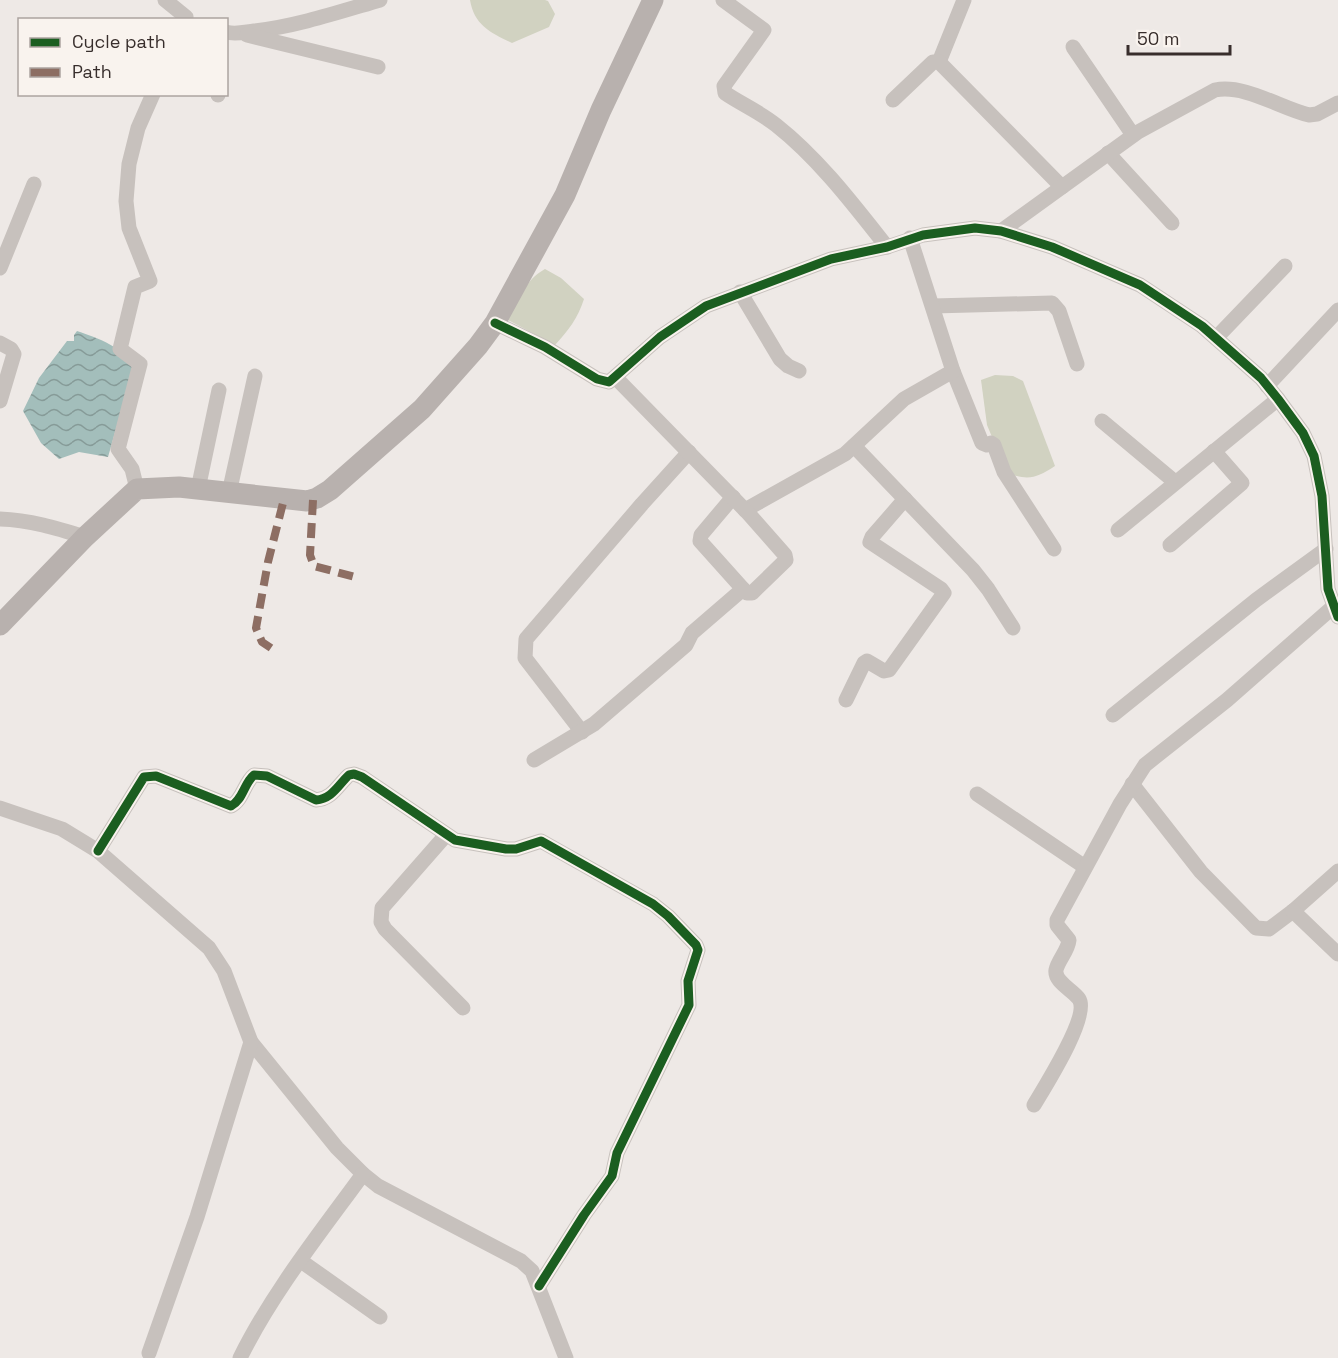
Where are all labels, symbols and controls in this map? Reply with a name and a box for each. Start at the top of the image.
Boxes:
legend [18,18,228,96]
scale bar [1128,18,1230,56]
text: 50 m [1137,27,1179,50]
text: Cycle path [72,30,166,53]
text: Path [72,60,112,83]

